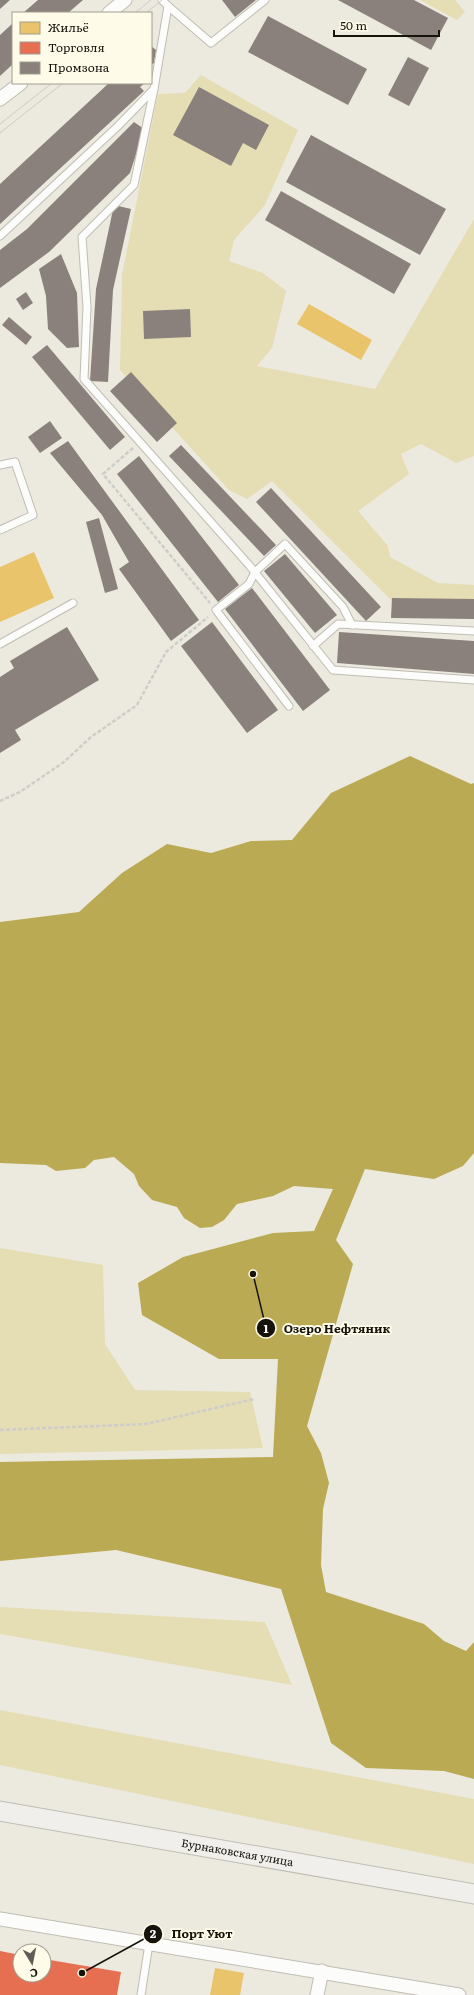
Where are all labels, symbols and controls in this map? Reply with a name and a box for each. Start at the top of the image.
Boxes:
legend [12,12,152,84]
scale bar [334,12,439,38]
text: 50 m [340,16,367,34]
text: Жильё [48,18,89,36]
text: Торговля [48,38,105,56]
text: Промзона [48,58,110,76]
callout: Озеро Нефтяник [256,1316,398,1340]
text: 1 [264,1319,269,1337]
text: Озеро Нефтяник [284,1319,391,1337]
street label: Бурнаковская улица [180,1834,295,1869]
callout: Порт Уют [143,1922,241,1946]
text: 2 [150,1924,157,1942]
text: Порт Уют [171,1924,233,1942]
north arrow [12,1943,52,1983]
text: С [28,1965,39,1982]

